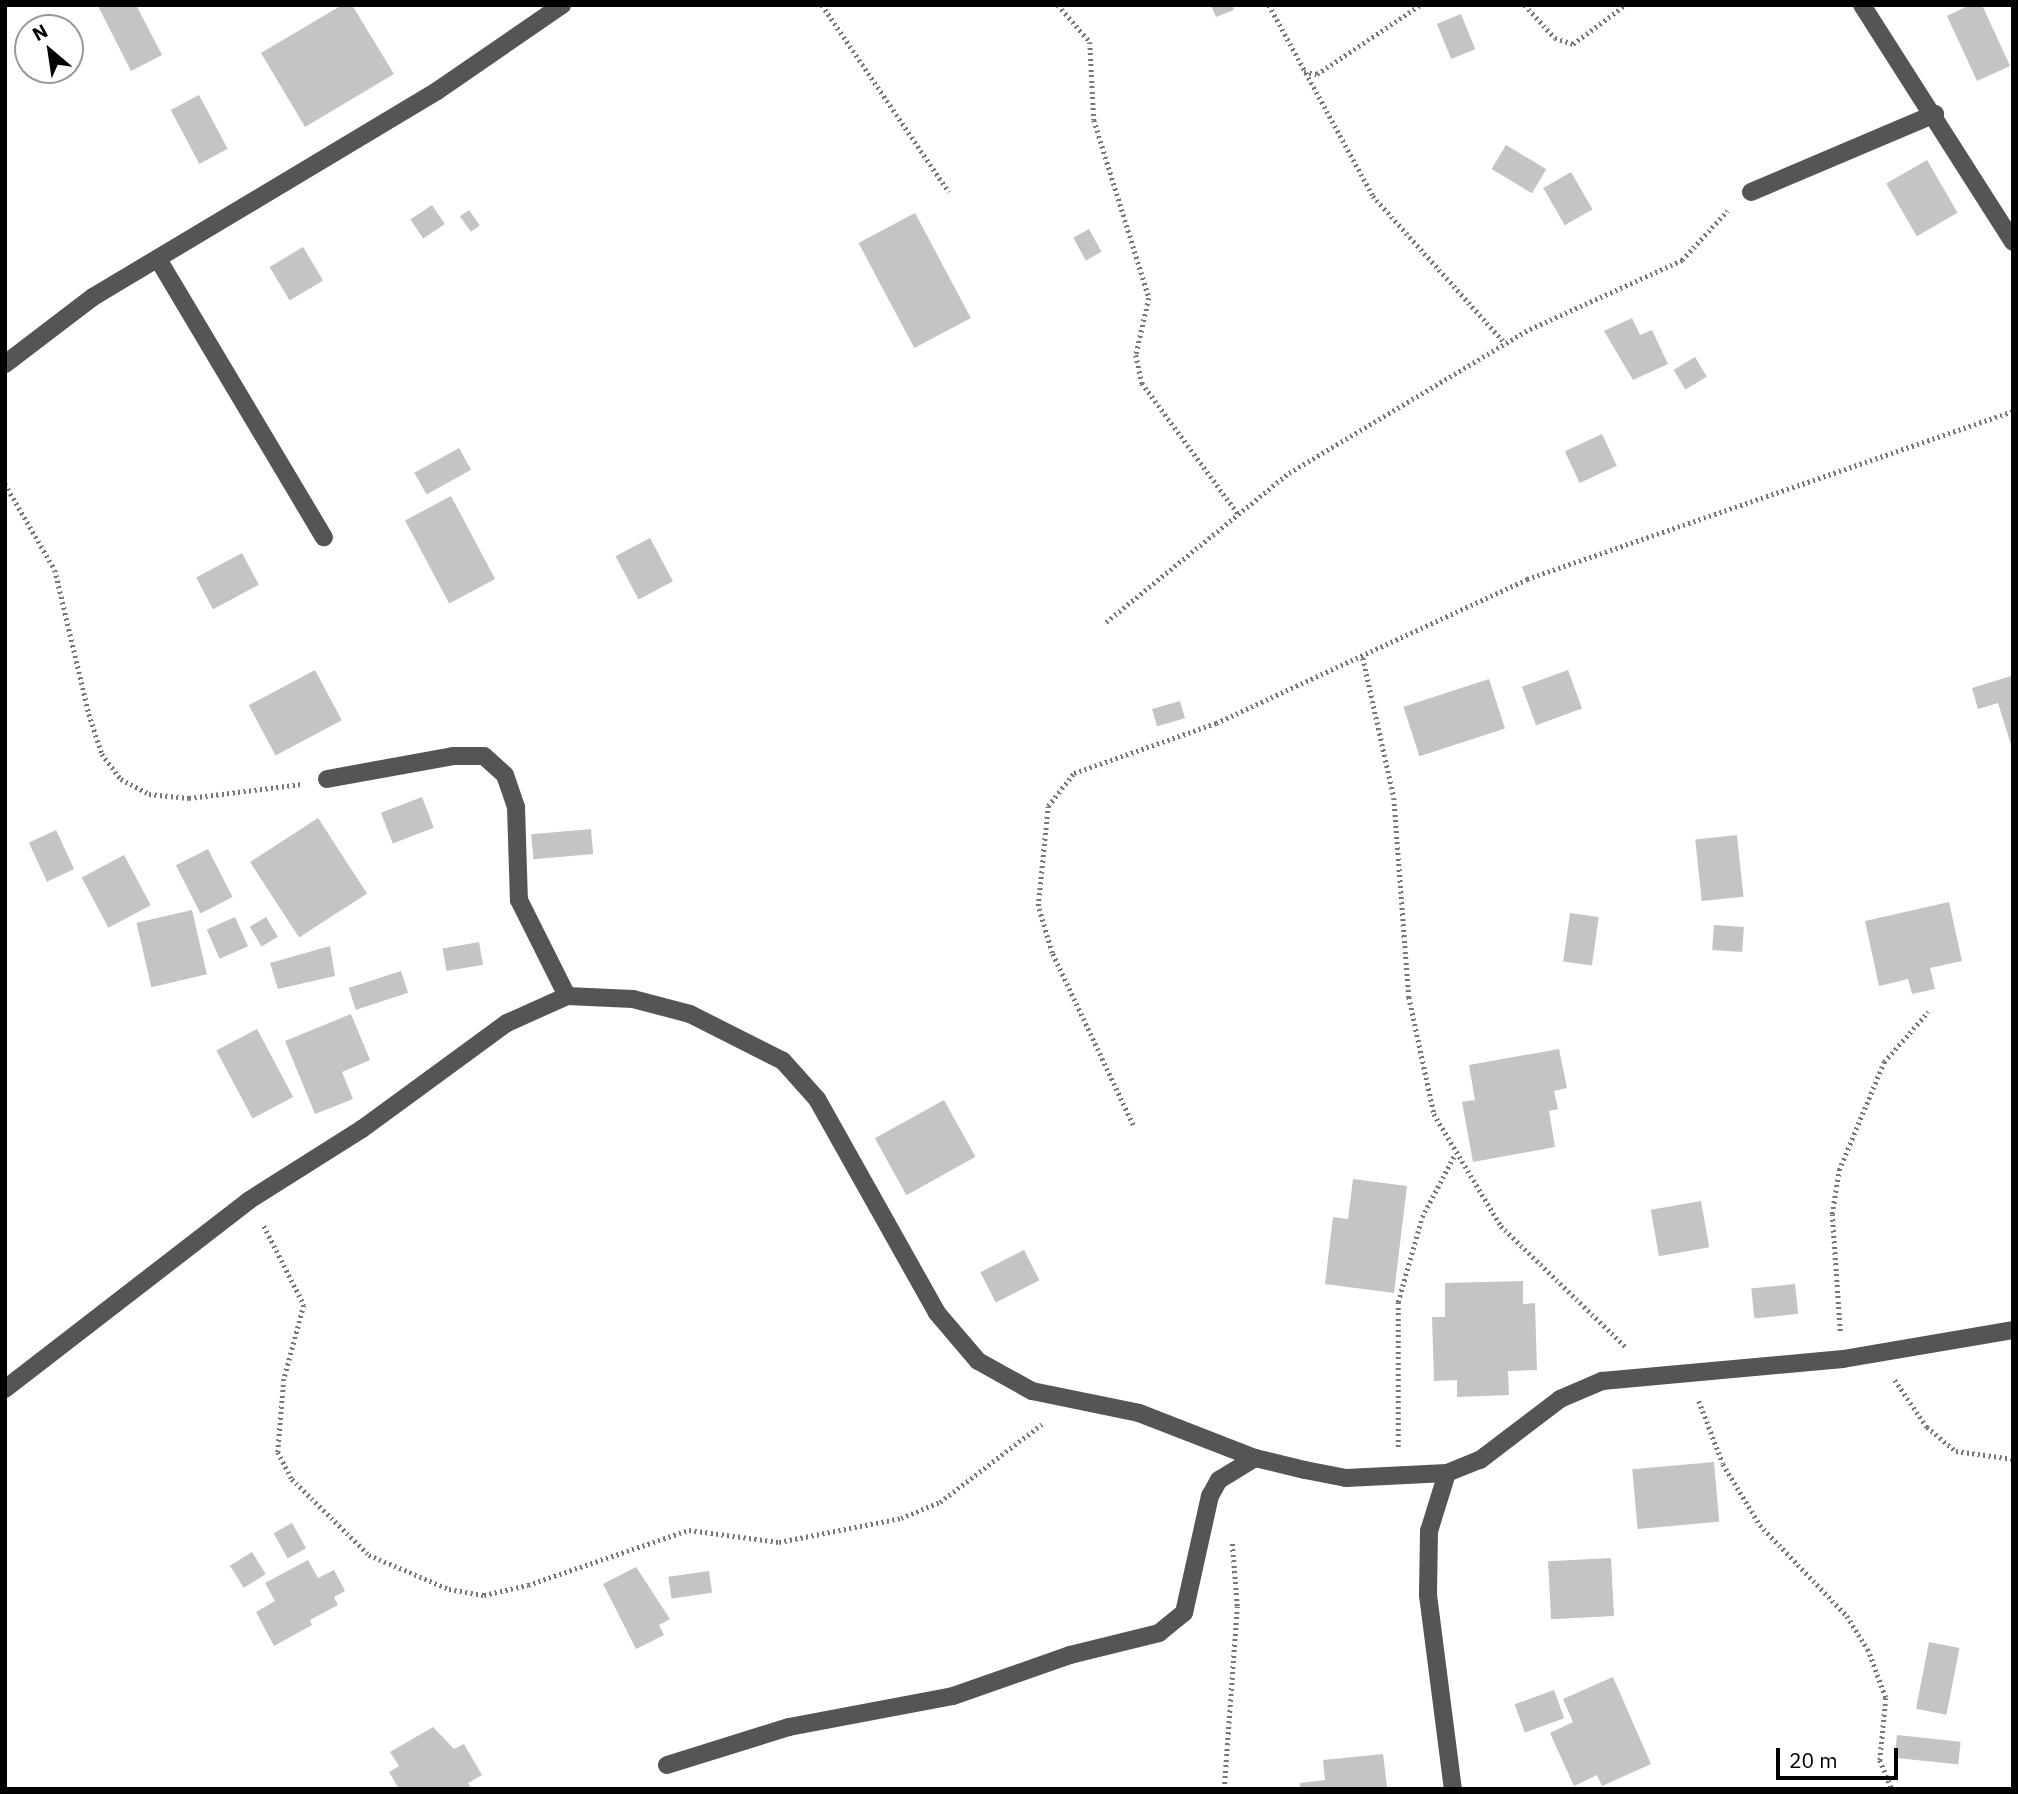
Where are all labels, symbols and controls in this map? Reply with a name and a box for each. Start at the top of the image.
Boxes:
north arrow [14,14,84,84]
text: N [28,19,52,46]
scale bar [1780,1734,1902,1778]
text: 20 m [1789,1746,1838,1774]

